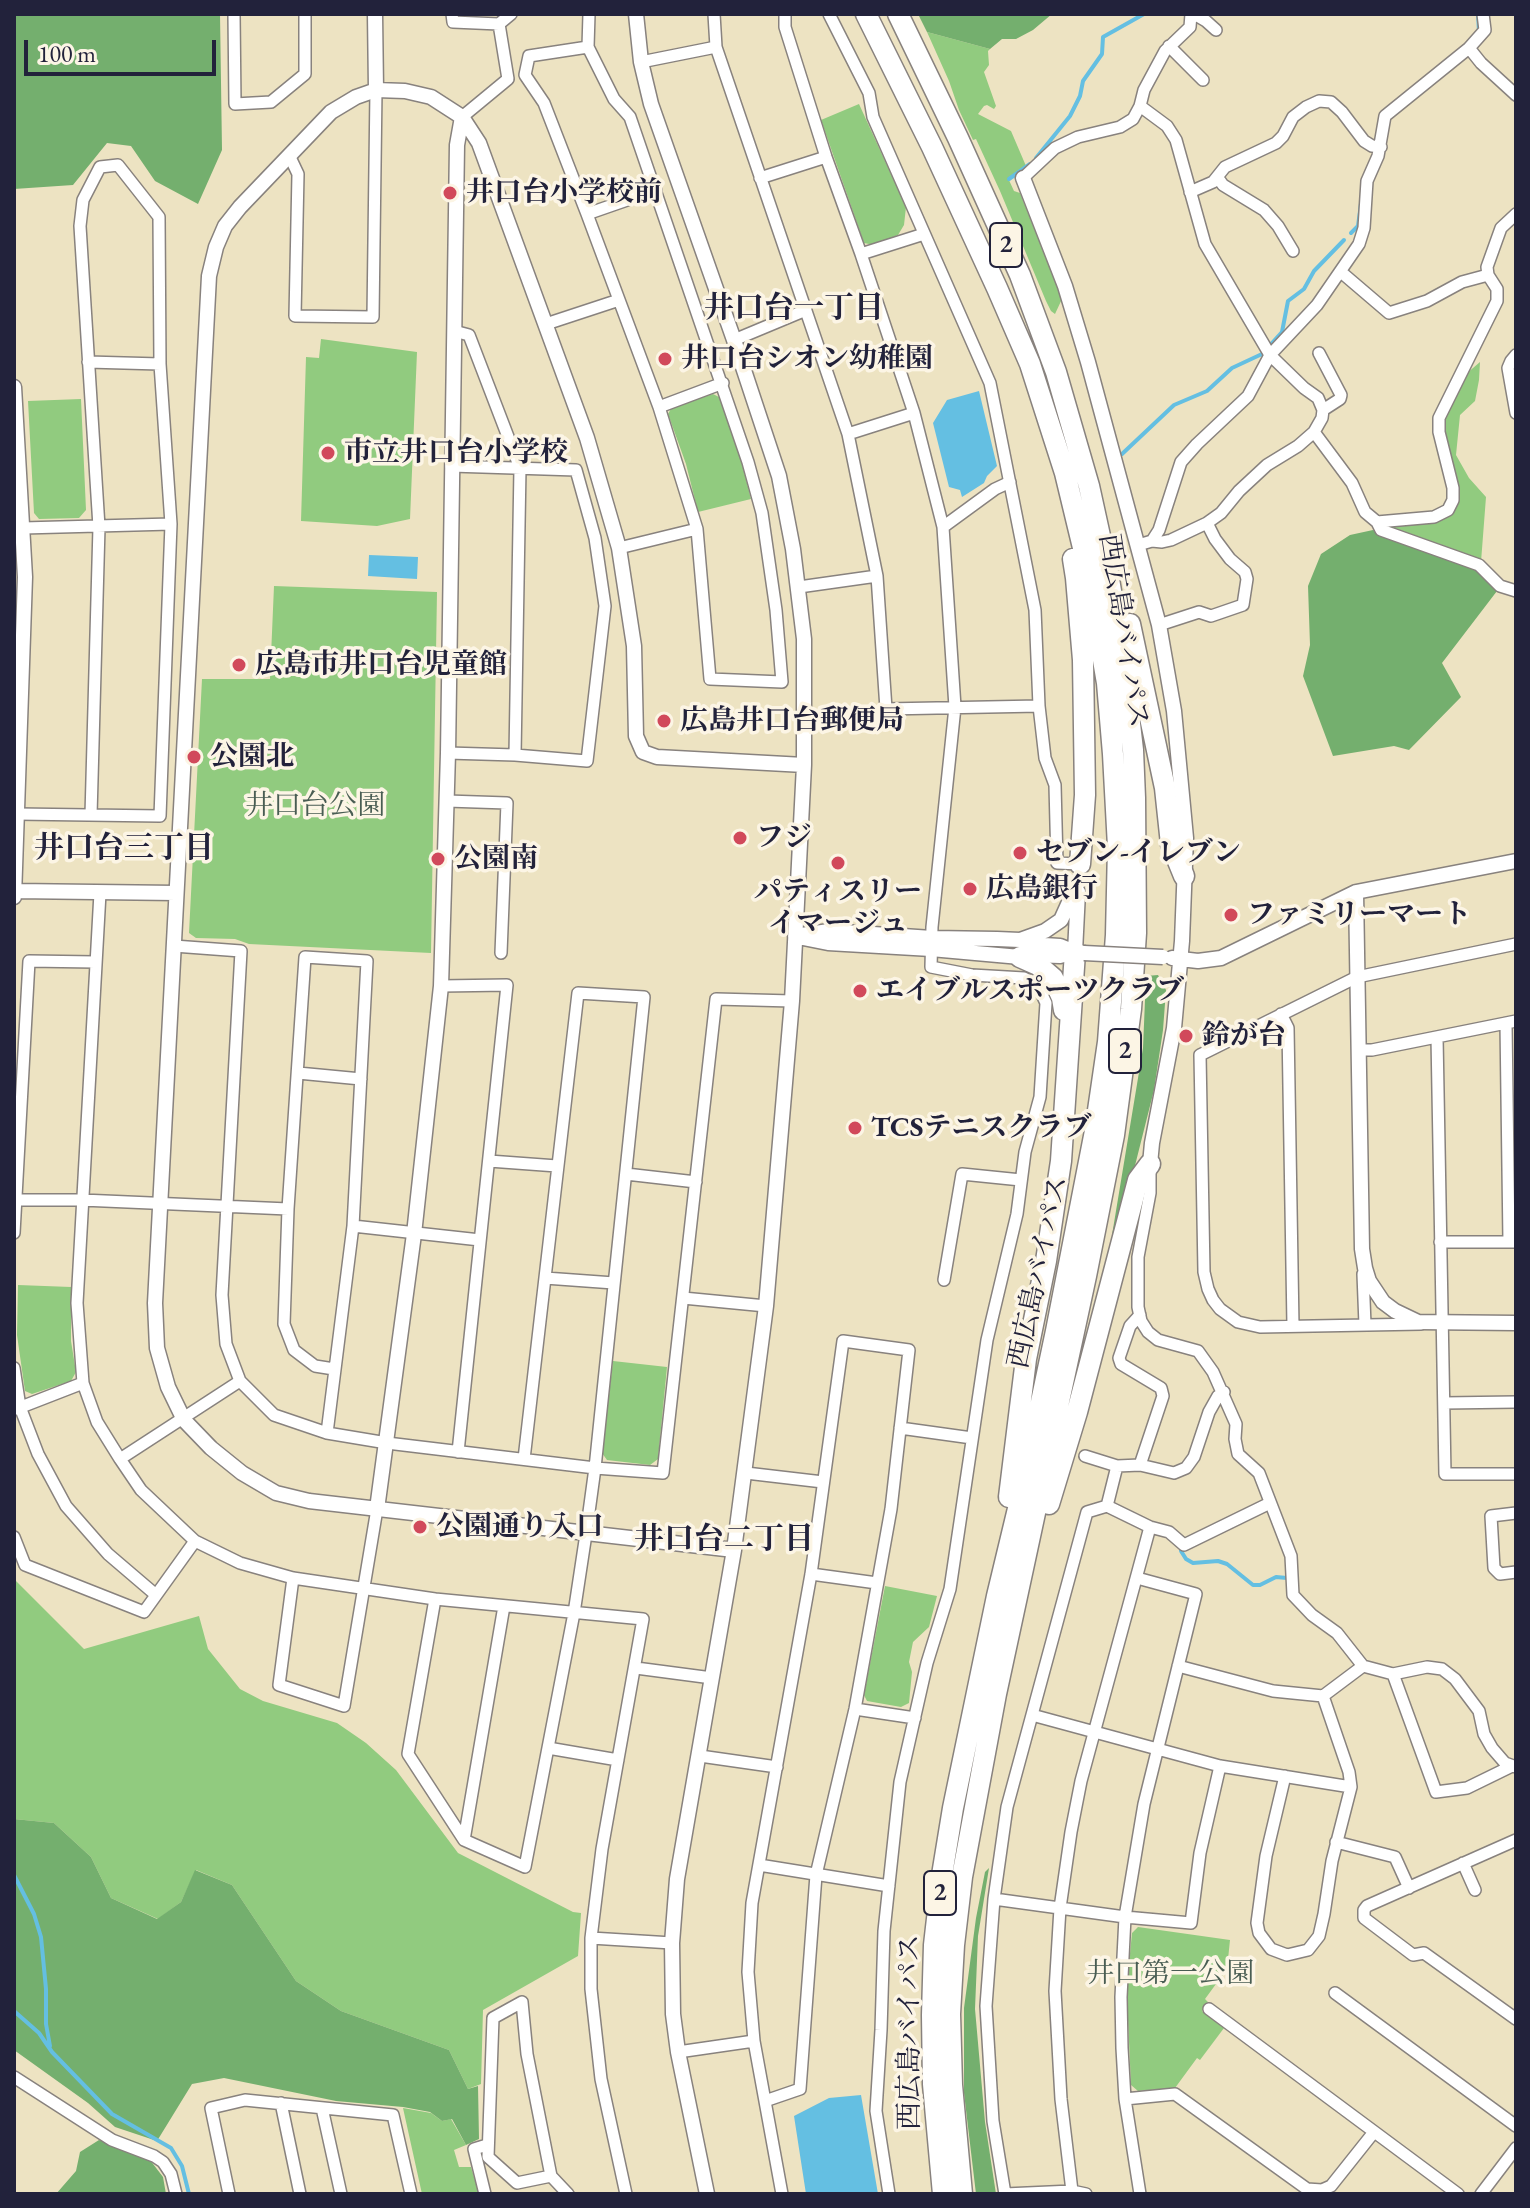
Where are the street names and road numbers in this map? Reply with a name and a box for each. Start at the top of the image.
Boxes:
road number: 2 [990,223,1022,267]
street label: 西広島バイパス [1091,532,1155,730]
road number: 2 [1109,1029,1141,1073]
street label: 西広島バイパス [1002,1173,1076,1371]
road number: 2 [924,1871,956,1915]
street label: 西広島バイパス [893,1934,927,2130]

